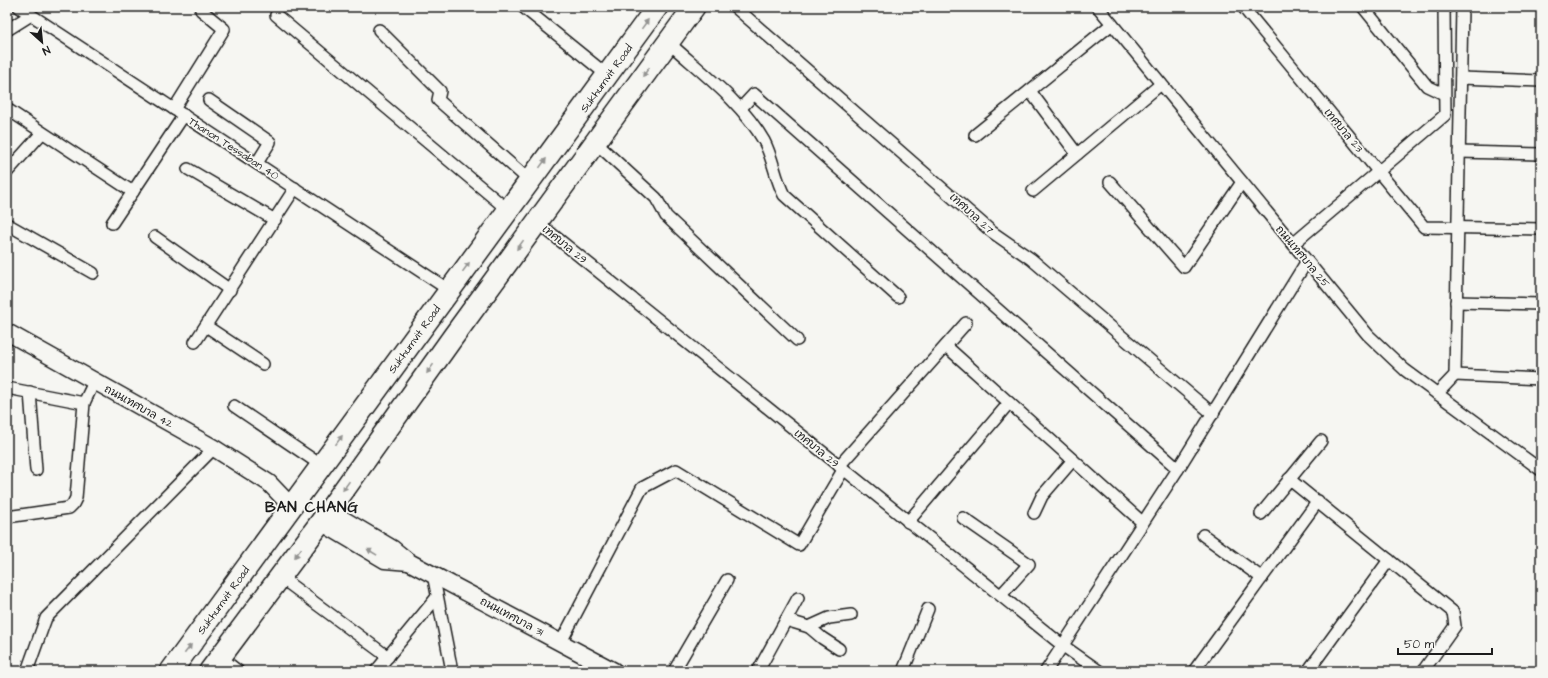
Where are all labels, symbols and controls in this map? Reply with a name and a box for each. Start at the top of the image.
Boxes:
one-way arrow [641,19,649,29]
north arrow [22,22,62,62]
street label: Sukhumvit Road [577,41,636,115]
text: N [40,42,53,59]
one-way arrow [642,67,651,78]
street label: เทศบาล 23 [1321,105,1367,156]
street label: Thanon Tessaban 40 [186,114,282,183]
one-way arrow [539,157,547,168]
street label: เทศบาล 27 [946,190,997,237]
street label: เทศบาล 29 [539,222,590,267]
street label: ถนนเทศบาล 25 [1272,222,1333,291]
one-way arrow [516,240,524,250]
one-way arrow [462,262,470,273]
street label: Sukhumvit Road [385,302,444,376]
one-way arrow [426,364,434,374]
street label: ถนนเทศบาล 42 [102,381,176,432]
street label: เทศบาล 29 [791,426,842,471]
one-way arrow [335,434,343,445]
one-way arrow [342,481,350,491]
district label: BAN CHANG [265,497,359,518]
one-way arrow [293,548,302,559]
one-way arrow [366,549,378,556]
street label: Sukhumvit Road [194,563,253,637]
street label: ถนนเทศบาล 31 [477,593,547,640]
scale bar [1398,630,1492,656]
text: 50 m [1404,636,1435,653]
one-way arrow [183,644,191,654]

